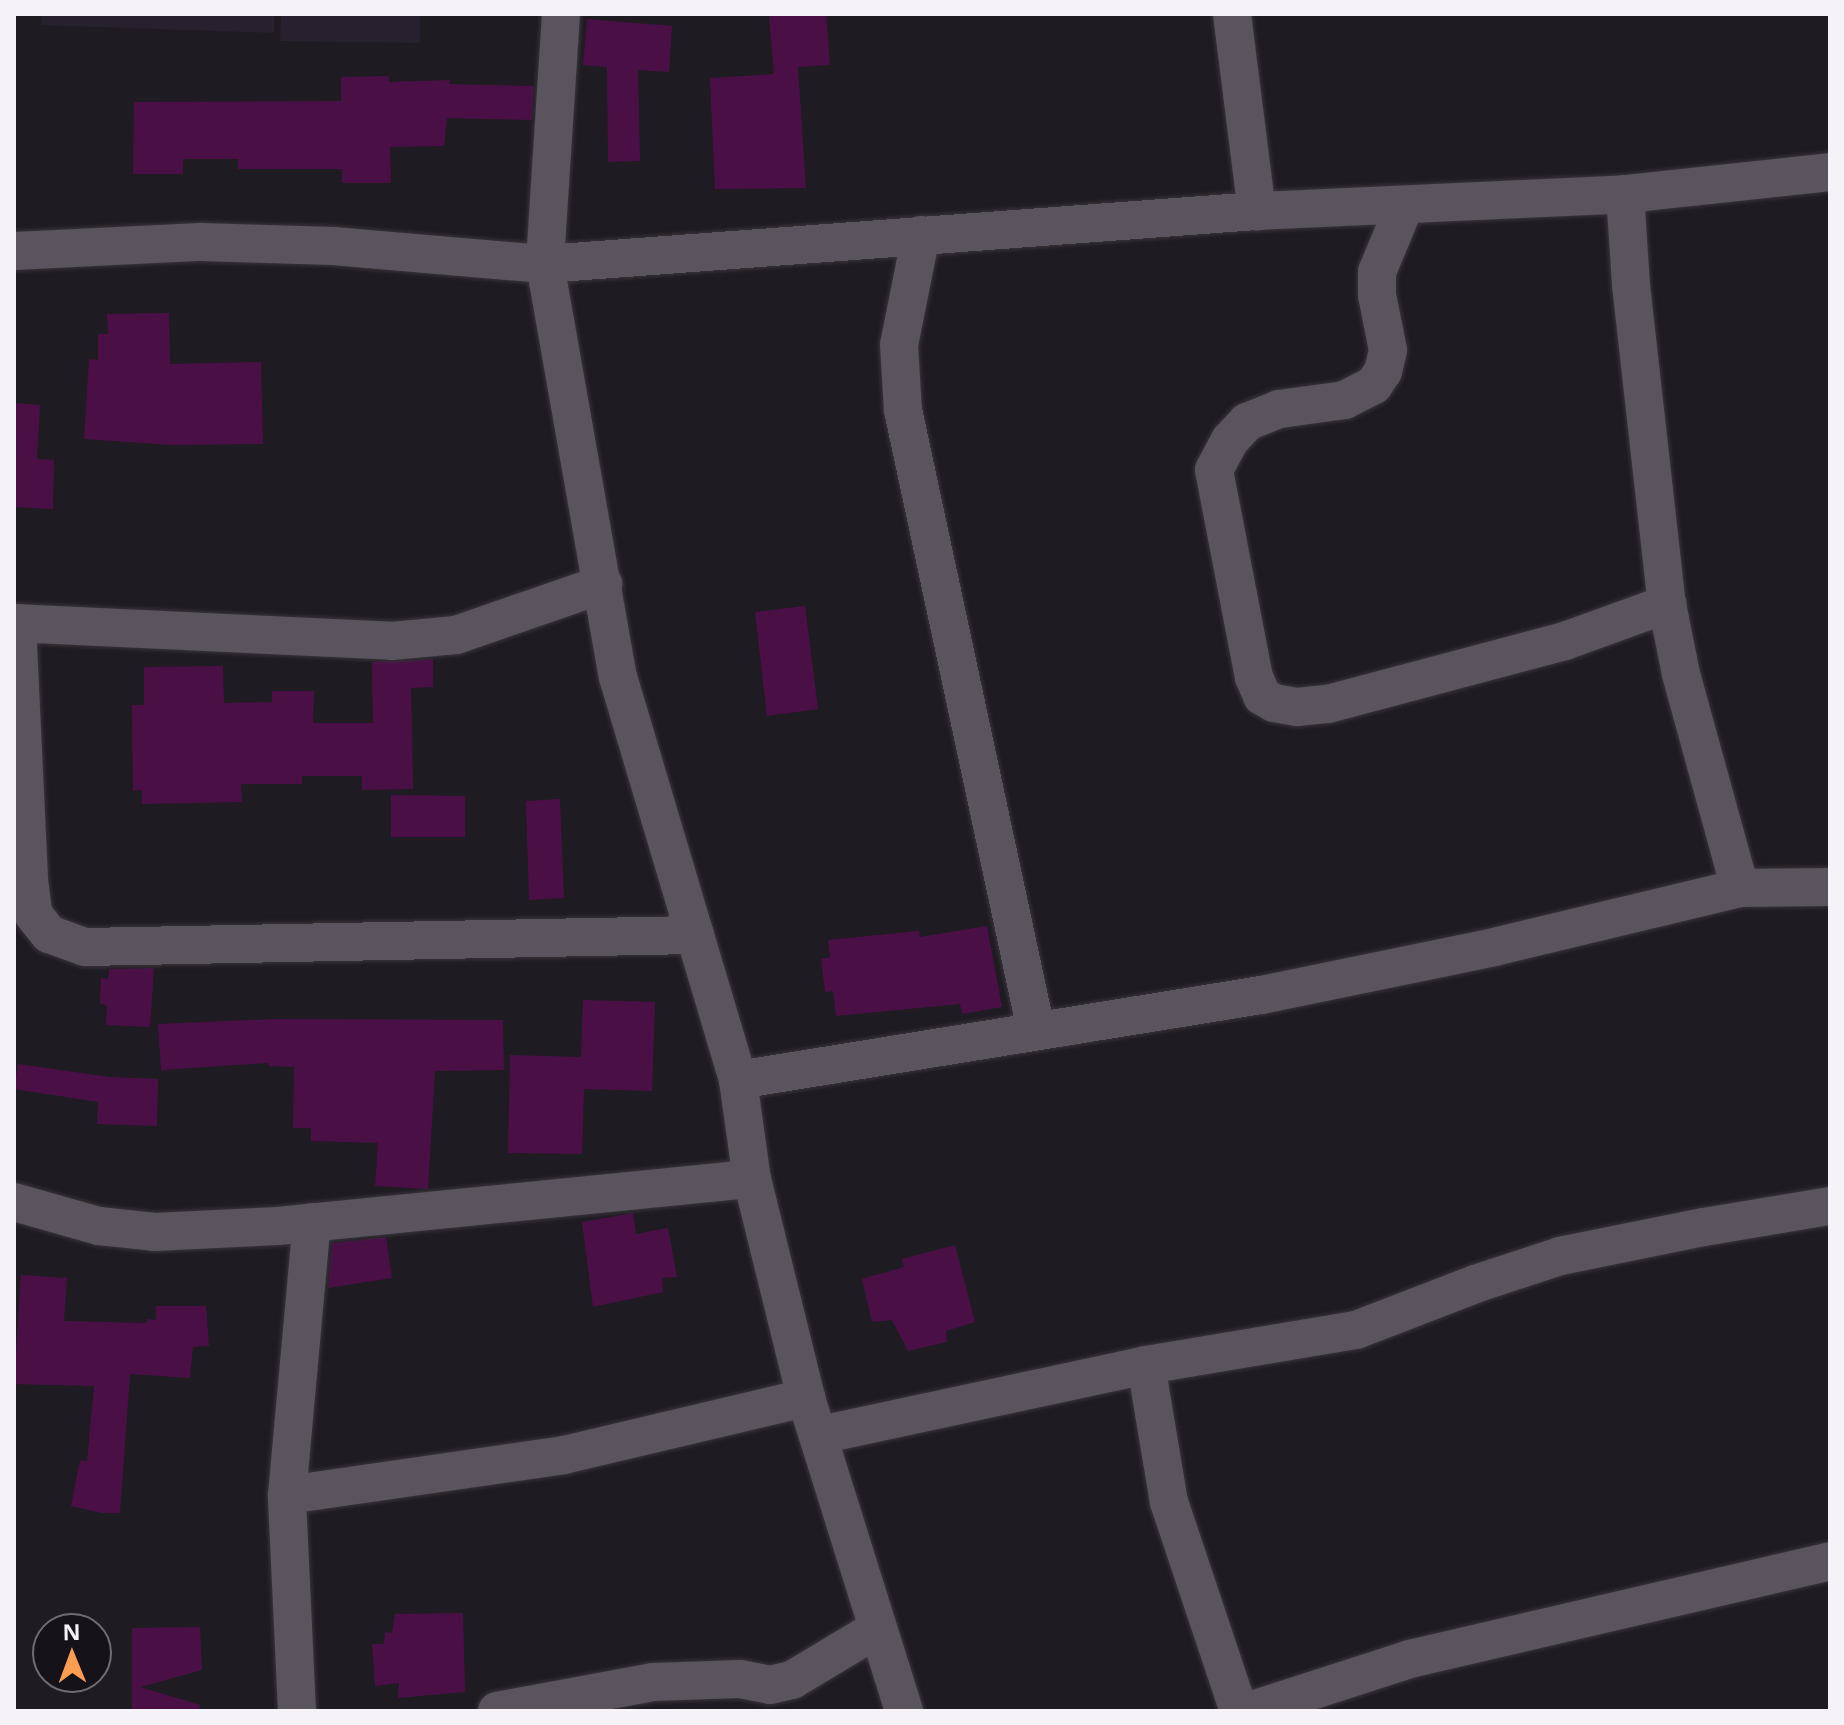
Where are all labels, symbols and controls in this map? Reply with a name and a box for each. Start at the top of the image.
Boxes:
north arrow [32,1613,112,1693]
text: N [62,1616,81,1646]

